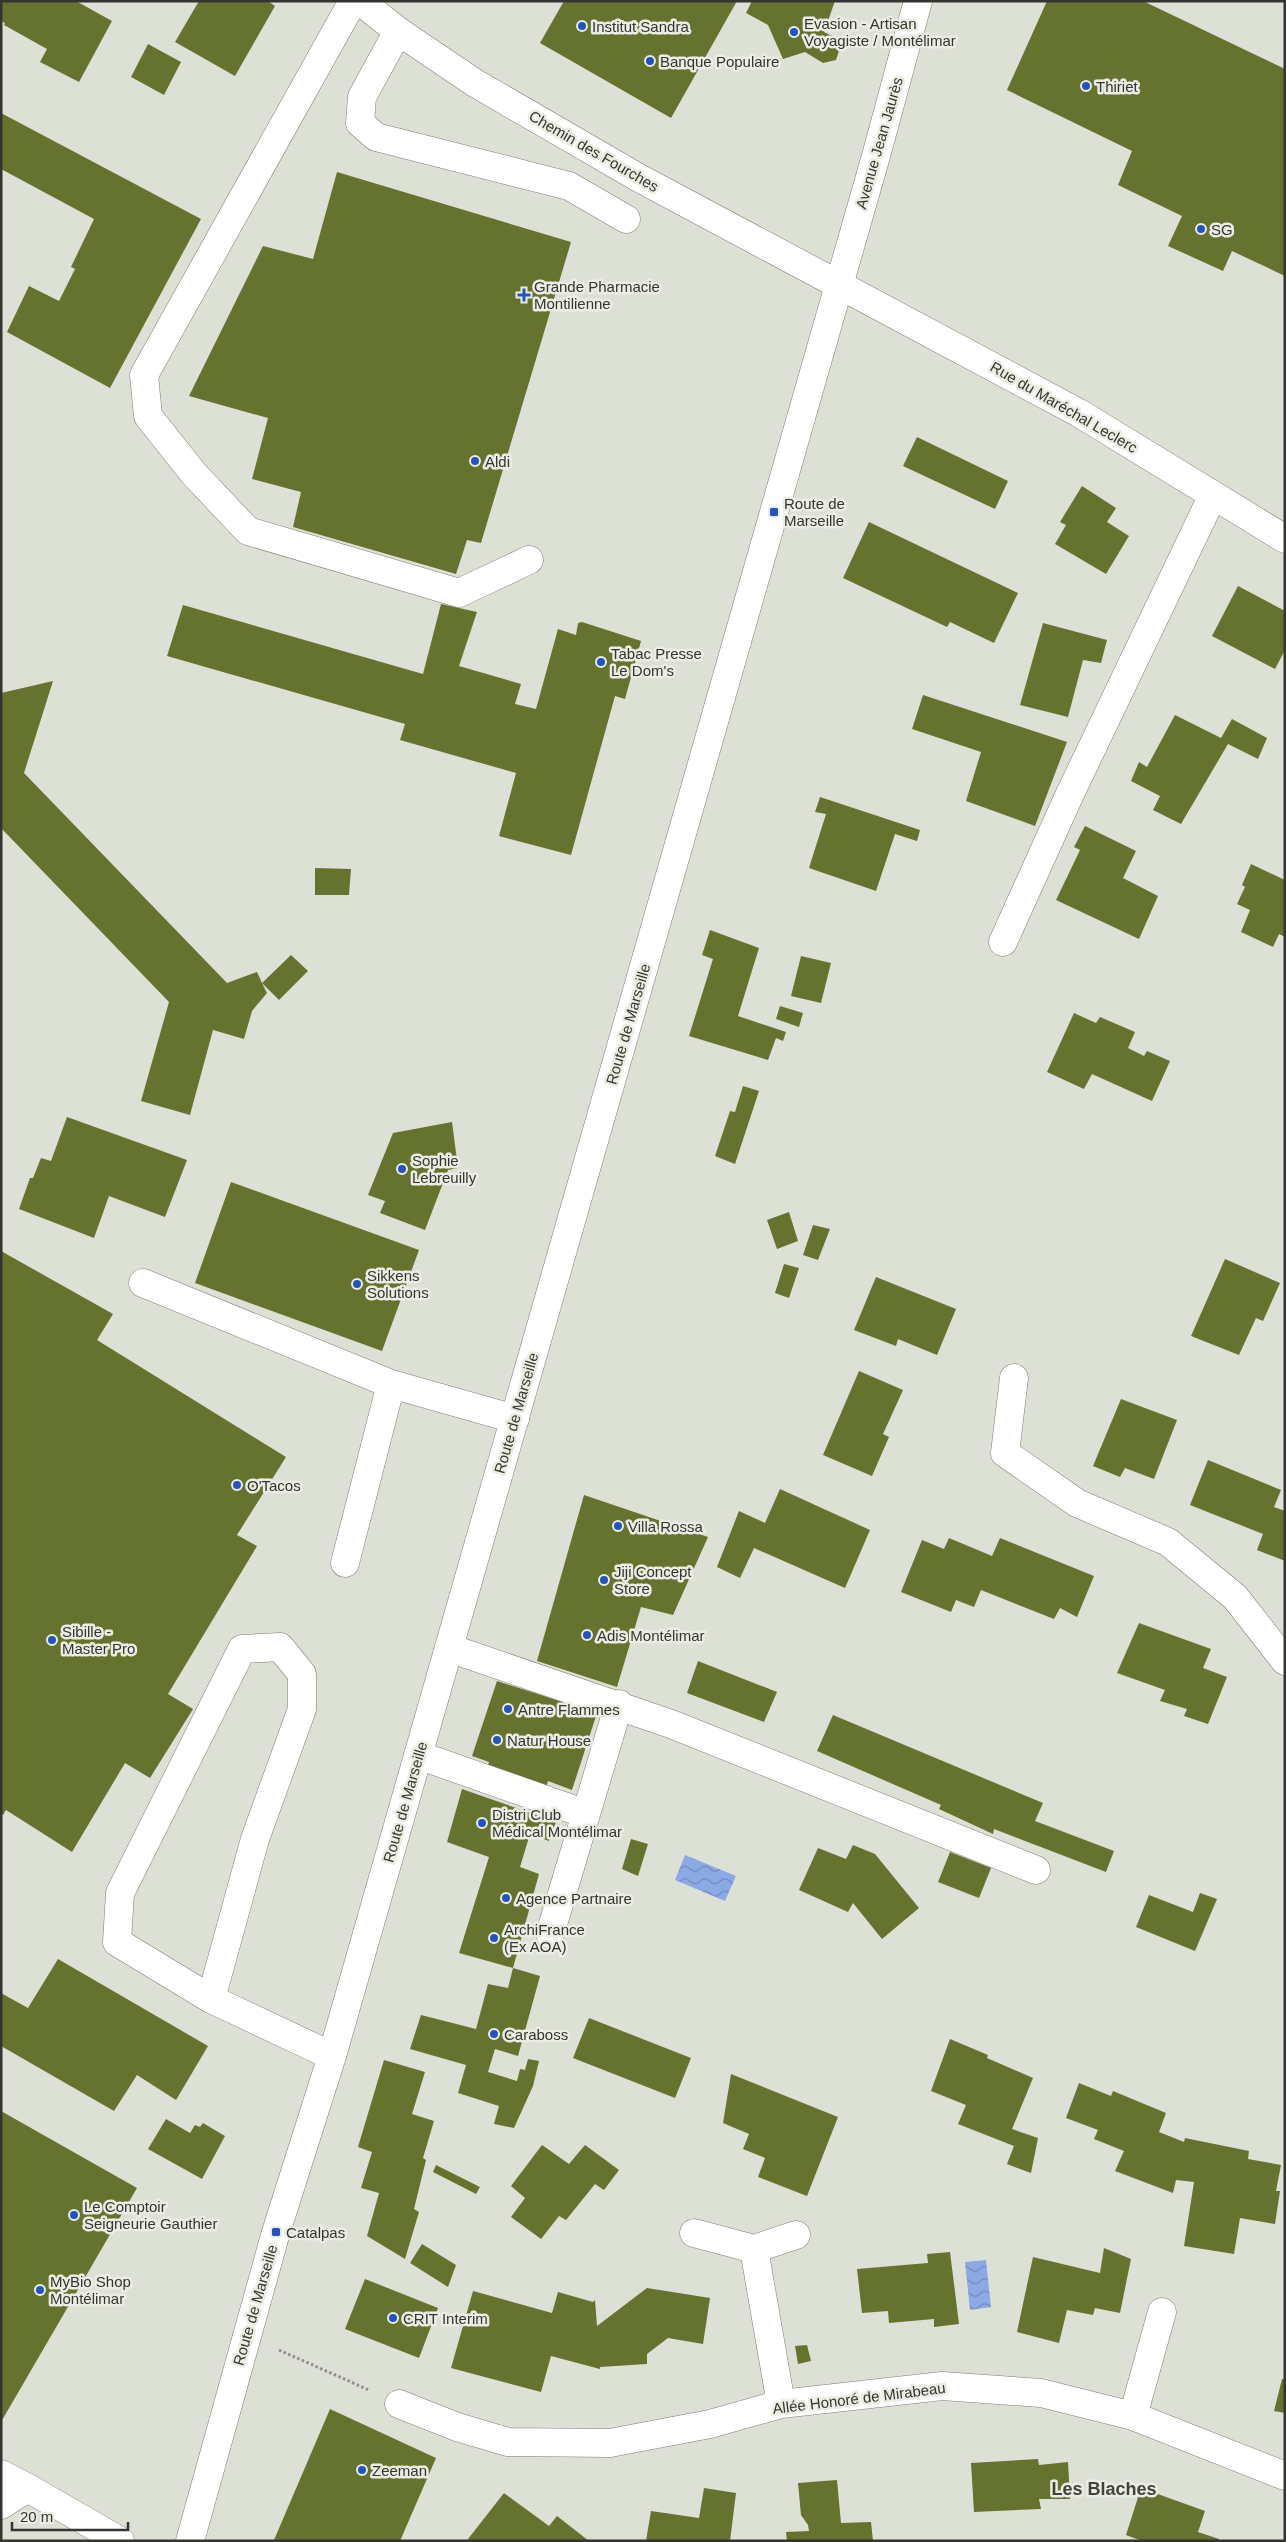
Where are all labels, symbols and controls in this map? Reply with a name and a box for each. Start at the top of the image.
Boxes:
place label: Evasion - Artisan Voyagiste / Montélimar [804,15,956,49]
place label: Institut Sandra [592,18,689,35]
marker: Institut Sandra [576,20,588,32]
marker: Evasion - Artisan Voyagiste / Montélimar [788,26,800,38]
place label: Banque Populaire [660,53,779,70]
marker: Banque Populaire [644,55,656,67]
street label: Avenue Jean Jaurès [852,75,906,211]
place label: Thiriet [1096,78,1139,95]
marker: Thiriet [1080,80,1092,92]
street label: Chemin des Fourches [526,107,662,195]
place label: SG [1211,221,1233,238]
marker: SG [1195,223,1207,235]
place label: Grande Pharmacie Montilienne [534,278,660,312]
marker: Grande Pharmacie Montilienne [518,289,530,301]
street label: Rue du Maréchal Leclerc [988,358,1141,456]
place label: Aldi [485,453,510,470]
marker: Aldi [469,455,481,467]
place label: Route de Marseille [784,495,845,529]
marker: Route de Marseille [768,506,780,518]
place label: Tabac Presse Le Dom's [611,645,702,679]
marker: Tabac Presse Le Dom's [595,656,607,668]
street label: Route de Marseille [603,962,653,1086]
place label: Sophie Lebreuilly [412,1152,477,1186]
marker: Sophie Lebreuilly [396,1163,408,1175]
place label: Sikkens Solutions [367,1267,429,1301]
marker: Sikkens Solutions [351,1278,363,1290]
street label: Route de Marseille [491,1351,541,1475]
place label: O'Tacos [247,1477,301,1494]
marker: O'Tacos [231,1479,243,1491]
place label: Villa Rossa [628,1518,703,1535]
marker: Villa Rossa [612,1520,624,1532]
place label: Jiji Concept Store [614,1563,692,1597]
marker: Jiji Concept Store [598,1574,610,1586]
place label: Sibille - Master Pro [62,1623,135,1657]
place label: Adis Montélimar [597,1627,705,1644]
marker: Adis Montélimar [581,1629,593,1641]
marker: Sibille - Master Pro [46,1634,58,1646]
place label: Antre Flammes [518,1701,620,1718]
marker: Antre Flammes [502,1703,514,1715]
place label: Natur House [507,1732,591,1749]
marker: Natur House [491,1734,503,1746]
street label: Route de Marseille [380,1740,430,1864]
place label: Distri Club Médical Montélimar [492,1806,622,1840]
marker: Distri Club Médical Montélimar [476,1817,488,1829]
place label: Agence Partnaire [516,1890,632,1907]
marker: Agence Partnaire [500,1892,512,1904]
place label: ArchiFrance (Ex AOA) [504,1921,585,1955]
marker: ArchiFrance (Ex AOA) [488,1932,500,1944]
place label: Caraboss [504,2026,568,2043]
marker: Caraboss [488,2028,500,2040]
place label: Le Comptoir Seigneurie Gauthier [84,2198,217,2232]
marker: Le Comptoir Seigneurie Gauthier [68,2209,80,2221]
place label: Catalpas [286,2224,345,2241]
marker: Catalpas [270,2226,282,2238]
street label: Route de Marseille [230,2243,280,2367]
place label: MyBio Shop Montélimar [50,2273,131,2307]
marker: MyBio Shop Montélimar [34,2284,46,2296]
place label: CRIT Interim [403,2310,488,2327]
marker: CRIT Interim [387,2312,399,2324]
street label: Allée Honoré de Mirabeau [771,2379,947,2417]
place label: Zeeman [372,2462,427,2479]
marker: Zeeman [356,2464,368,2476]
district label: Les Blaches [1051,2479,1157,2499]
scale bar [12,2500,129,2532]
text: 20 m [20,2508,53,2525]

